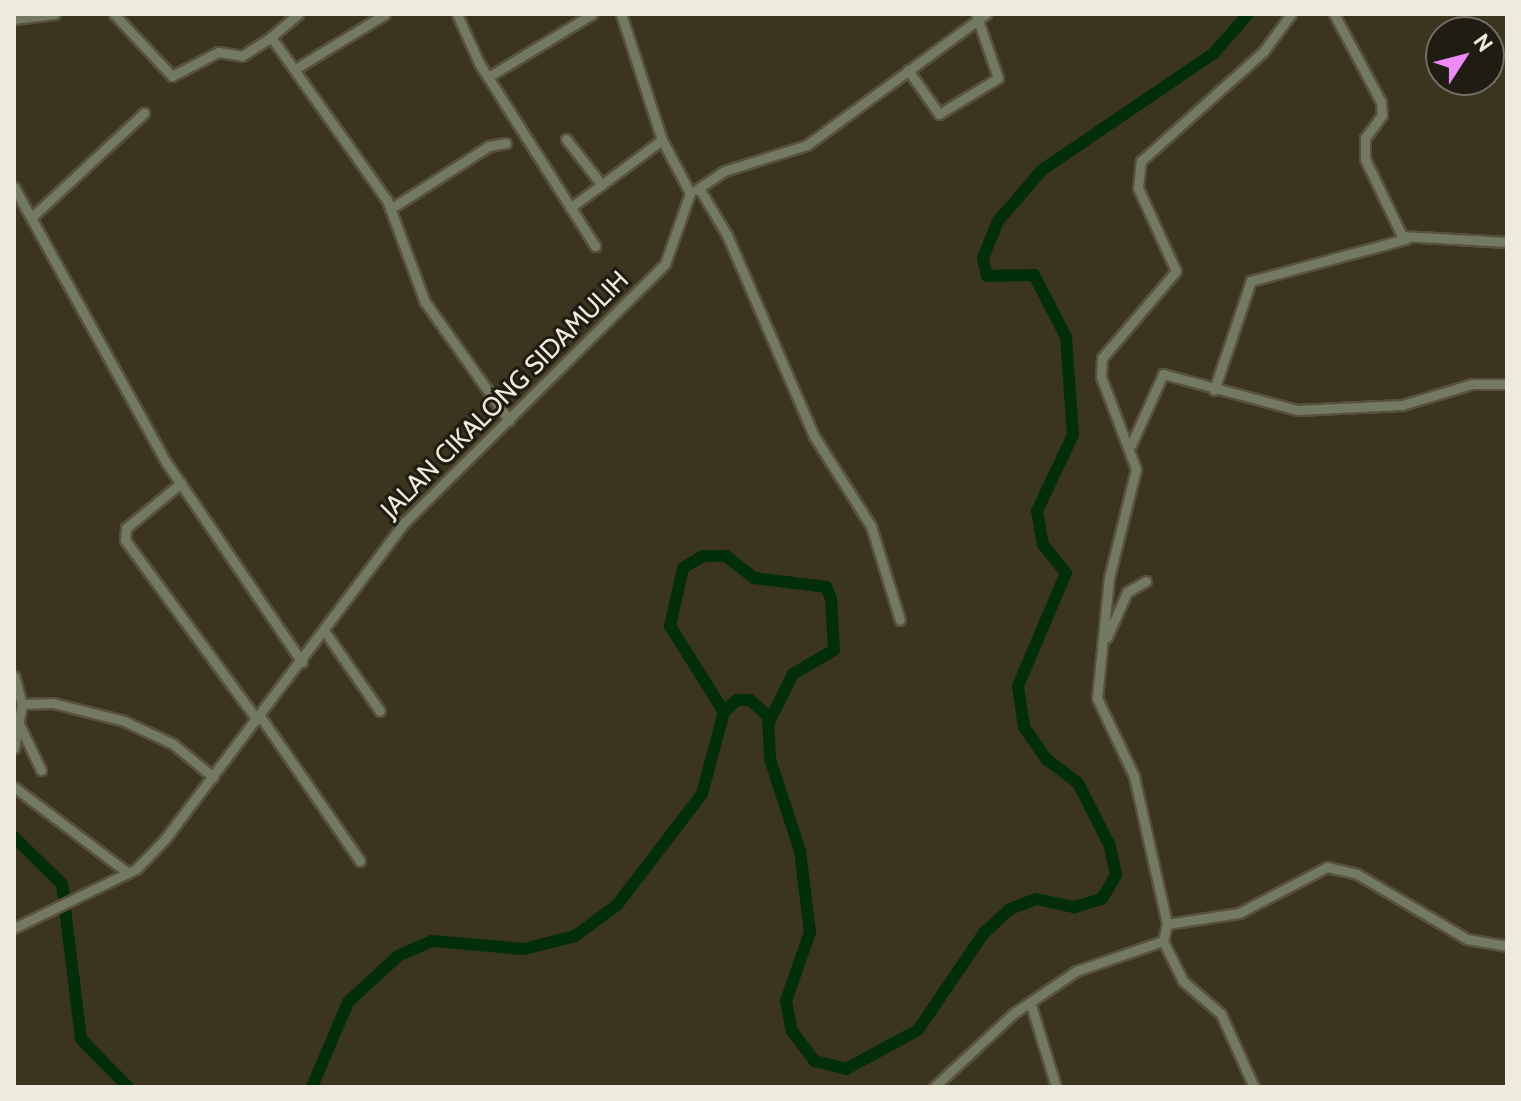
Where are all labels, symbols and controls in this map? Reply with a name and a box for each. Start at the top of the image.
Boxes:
north arrow [1425,16,1505,96]
text: N [1468,29,1499,57]
street label: JALAN CIKALONG SIDAMULIH [375,265,635,525]

